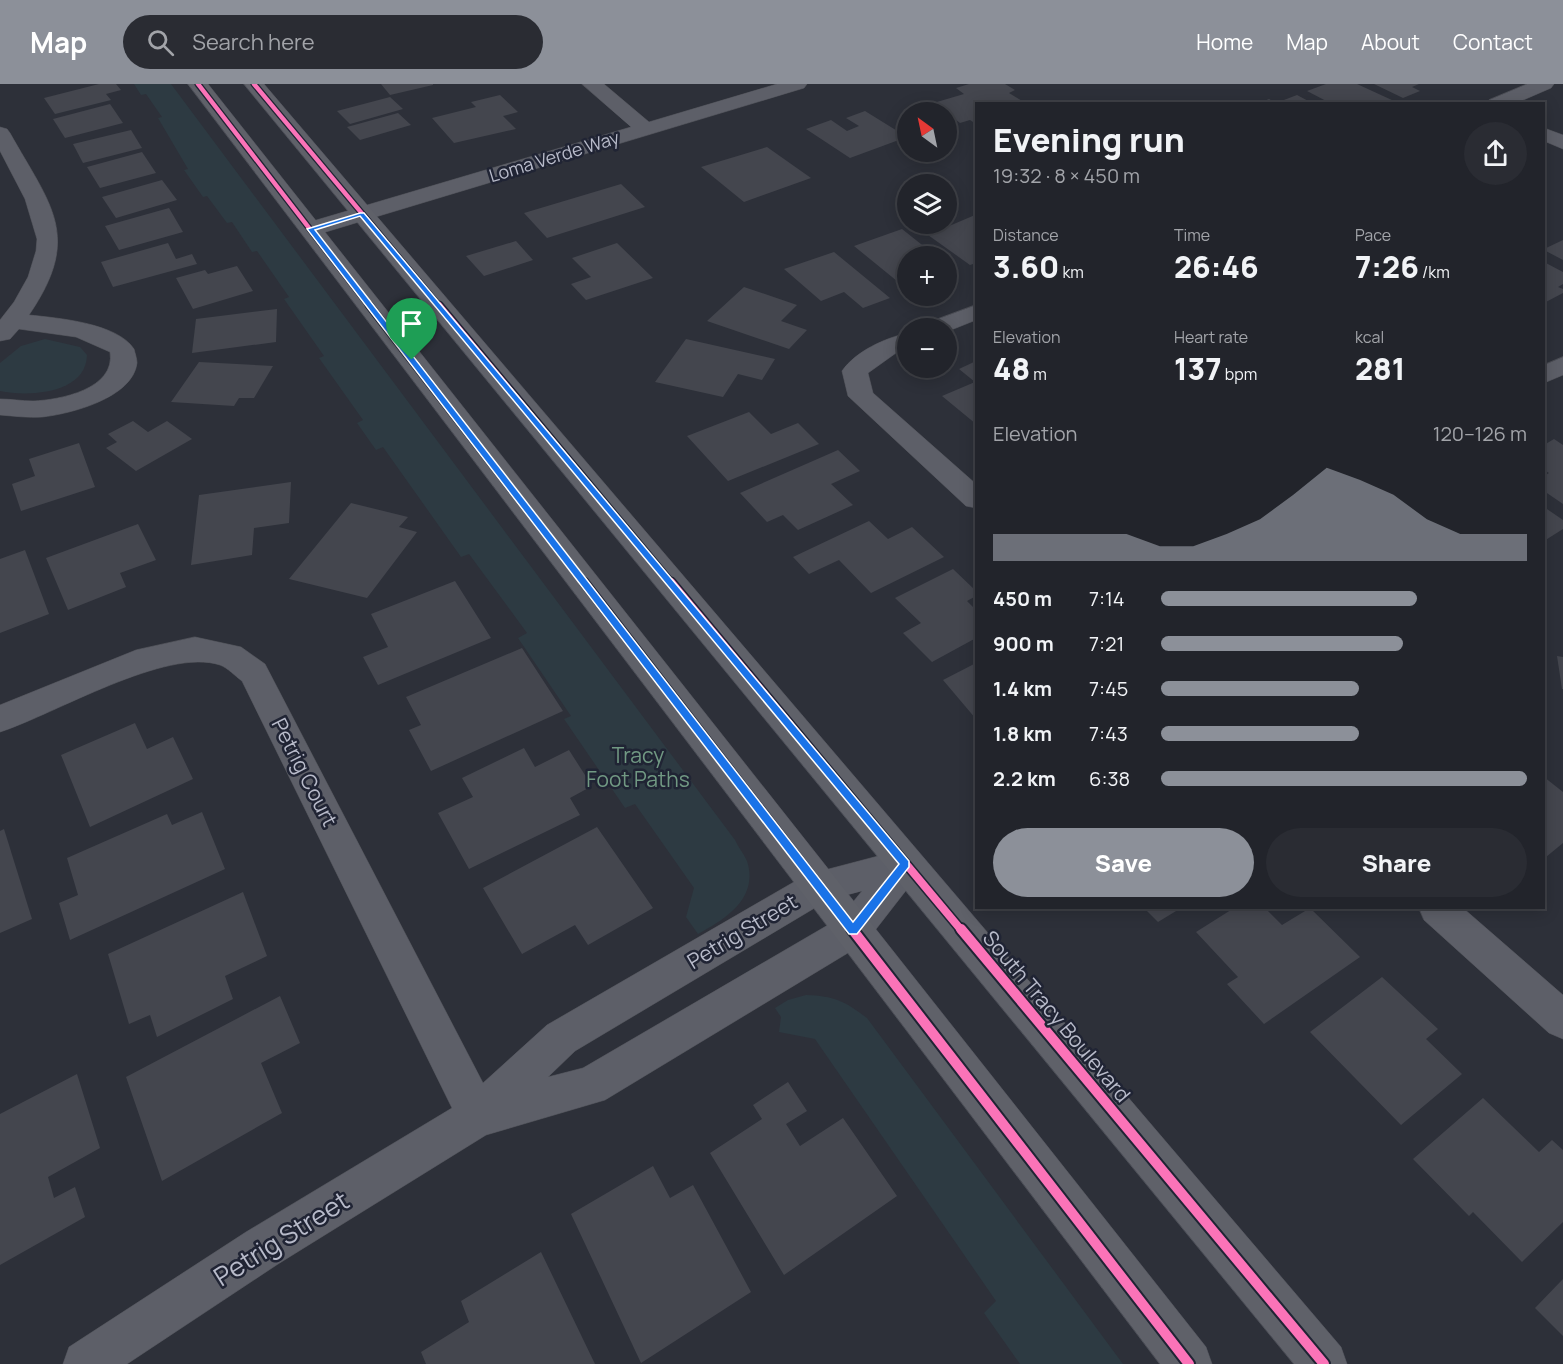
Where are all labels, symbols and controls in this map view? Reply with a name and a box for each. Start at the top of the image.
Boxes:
search box [123,15,543,69]
text: Map [30,23,87,61]
icon: search [144,26,177,59]
text: Search here [192,27,315,57]
text: Home [1196,28,1253,56]
text: Map [1286,28,1328,56]
text: About [1361,28,1420,56]
text: Contact [1453,28,1533,56]
north arrow [897,102,957,162]
map controls [897,102,957,378]
text: Evening run [993,117,1185,162]
button: share [1464,122,1527,185]
street label: Loma Verde Way [486,125,623,187]
text: 19:32 · 8 × 450 m [993,162,1140,189]
button: layers [897,174,957,234]
text: Distance [993,224,1059,246]
text: Time [1174,224,1210,246]
text: Pace [1355,224,1391,246]
button: + [897,246,957,306]
text: 3.60 [993,246,1059,287]
text: 26:46 [1174,246,1259,287]
text: 7:26 [1355,246,1419,287]
text: km [1059,261,1084,283]
text: /km [1419,261,1450,283]
pin [386,298,437,360]
icon: arrive [395,307,428,340]
button: − [897,318,957,378]
text: Elevation [993,326,1061,348]
text: Heart rate [1174,326,1248,348]
text: kcal [1355,326,1384,348]
text: 48 [993,348,1030,389]
text: 137 [1174,348,1222,389]
text: 281 [1355,348,1405,389]
text: m [1030,363,1047,385]
text: bpm [1222,363,1257,385]
text: Elevation [993,420,1077,447]
text: 120–126 m [1433,420,1527,447]
text: 450 m [993,585,1052,612]
text: 7:14 [1089,585,1125,612]
text: 900 m [993,630,1054,657]
text: 7:21 [1089,630,1124,657]
text: 1.4 km [993,675,1052,702]
text: 7:45 [1089,675,1128,702]
street label: Petrig Court [266,713,344,831]
text: 1.8 km [993,720,1052,747]
text: 7:43 [1089,720,1128,747]
park label: Tracy Foot Paths [586,741,690,793]
text: 2.2 km [993,765,1056,792]
text: 6:38 [1089,765,1130,792]
button: Save [993,828,1254,897]
button: Share [1266,828,1527,897]
street label: Petrig Street [682,887,802,975]
street label: South Tracy Boulevard [977,924,1137,1108]
street label: Petrig Street [206,1182,356,1294]

